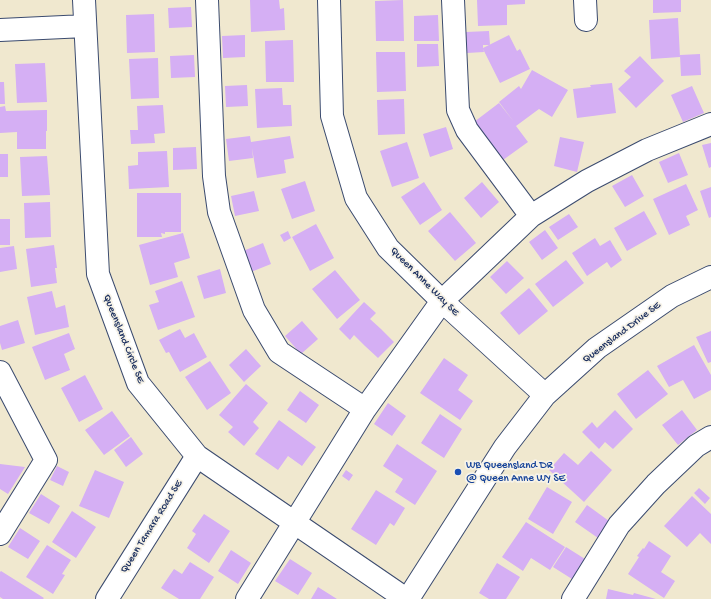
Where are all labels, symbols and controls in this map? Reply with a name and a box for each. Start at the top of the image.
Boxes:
street label: Queen Anne Way SE [387,245,461,319]
street label: Queensland Circle SE [99,293,147,385]
street label: Queensland Drive SE [580,299,664,367]
place label: WB Queensland DR @ Queen Anne WY SE [466,459,565,485]
marker: WB Queensland DR @ Queen Anne WY SE [453,467,463,477]
street label: Queen Tamara Road SE [118,478,186,576]

